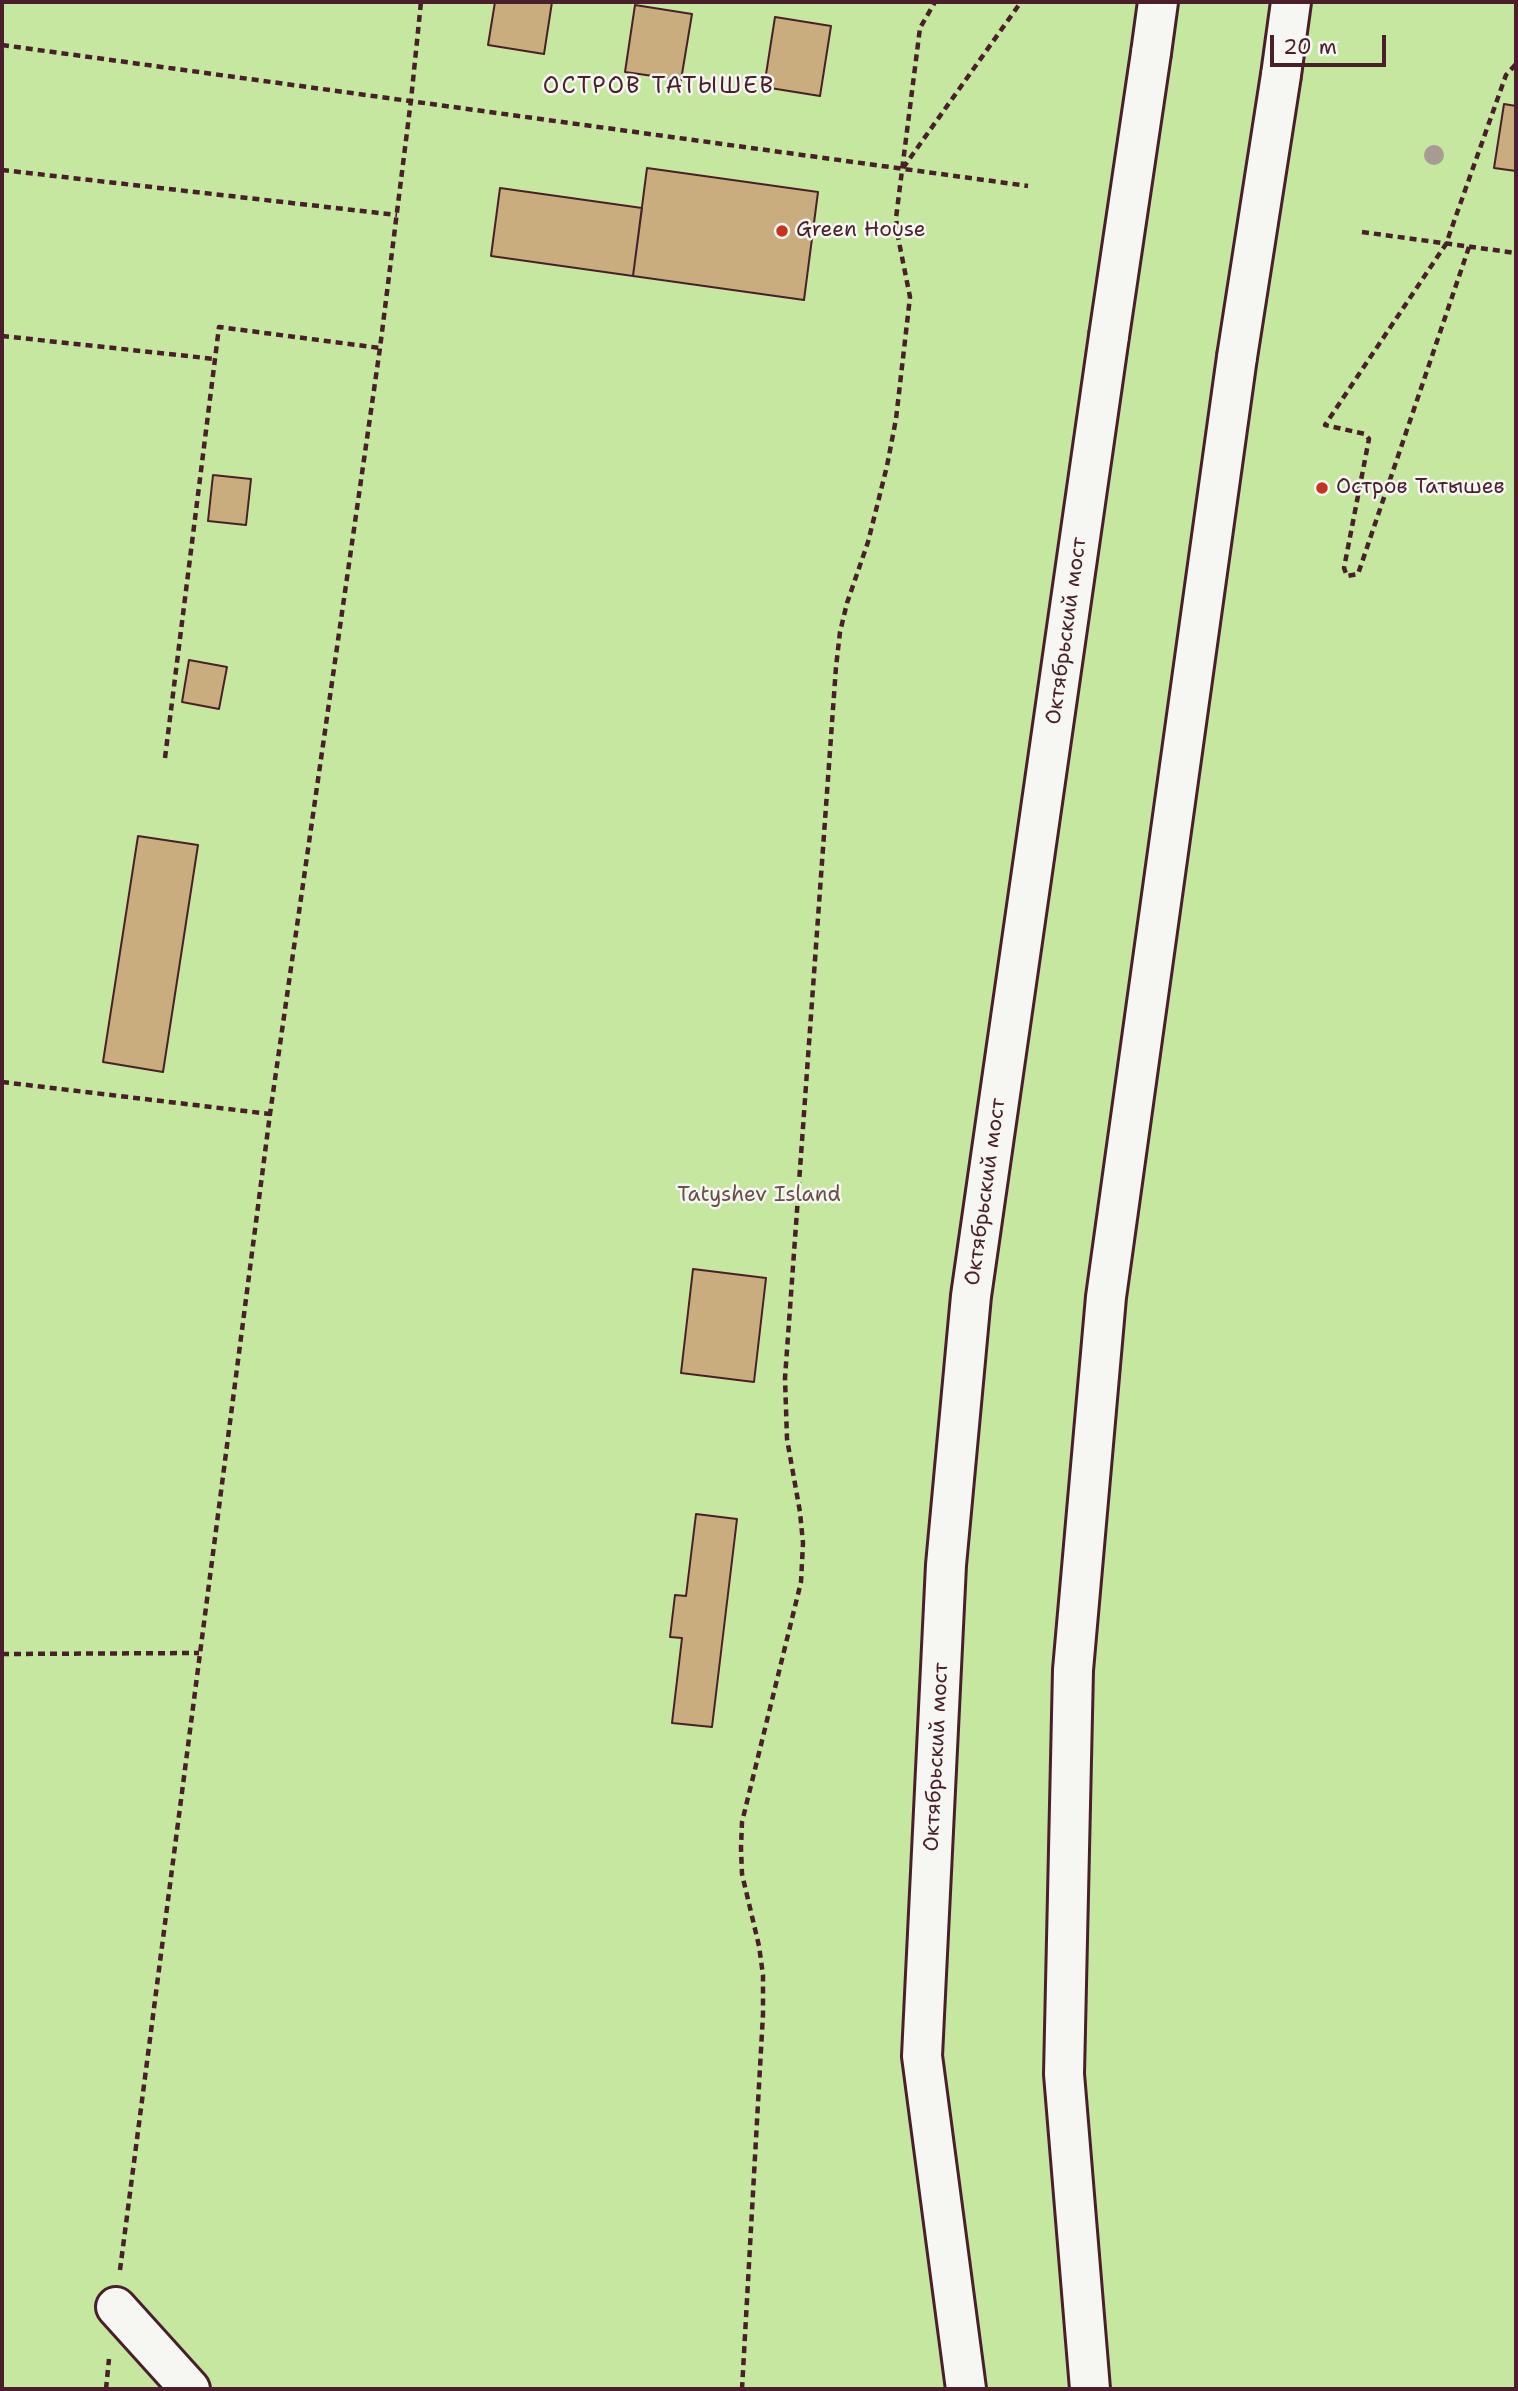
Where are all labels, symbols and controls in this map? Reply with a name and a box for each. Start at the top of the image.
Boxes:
scale bar [1273,21,1388,65]
text: 20 m [1283,33,1337,61]
district label: ОСТРОВ ТАТЫШЕВ [545,73,773,101]
place label: Green House [796,218,926,244]
marker: Green House [774,223,790,239]
place label: Остров Татышев [1336,475,1505,501]
marker: Остров Татышев [1314,480,1330,496]
street label: Октябрьский мост [1041,536,1093,726]
street label: Октябрьский мост [960,1097,1012,1287]
park label: Tatyshev Island [677,1183,841,1209]
street label: Октябрьский мост [919,1662,955,1852]

